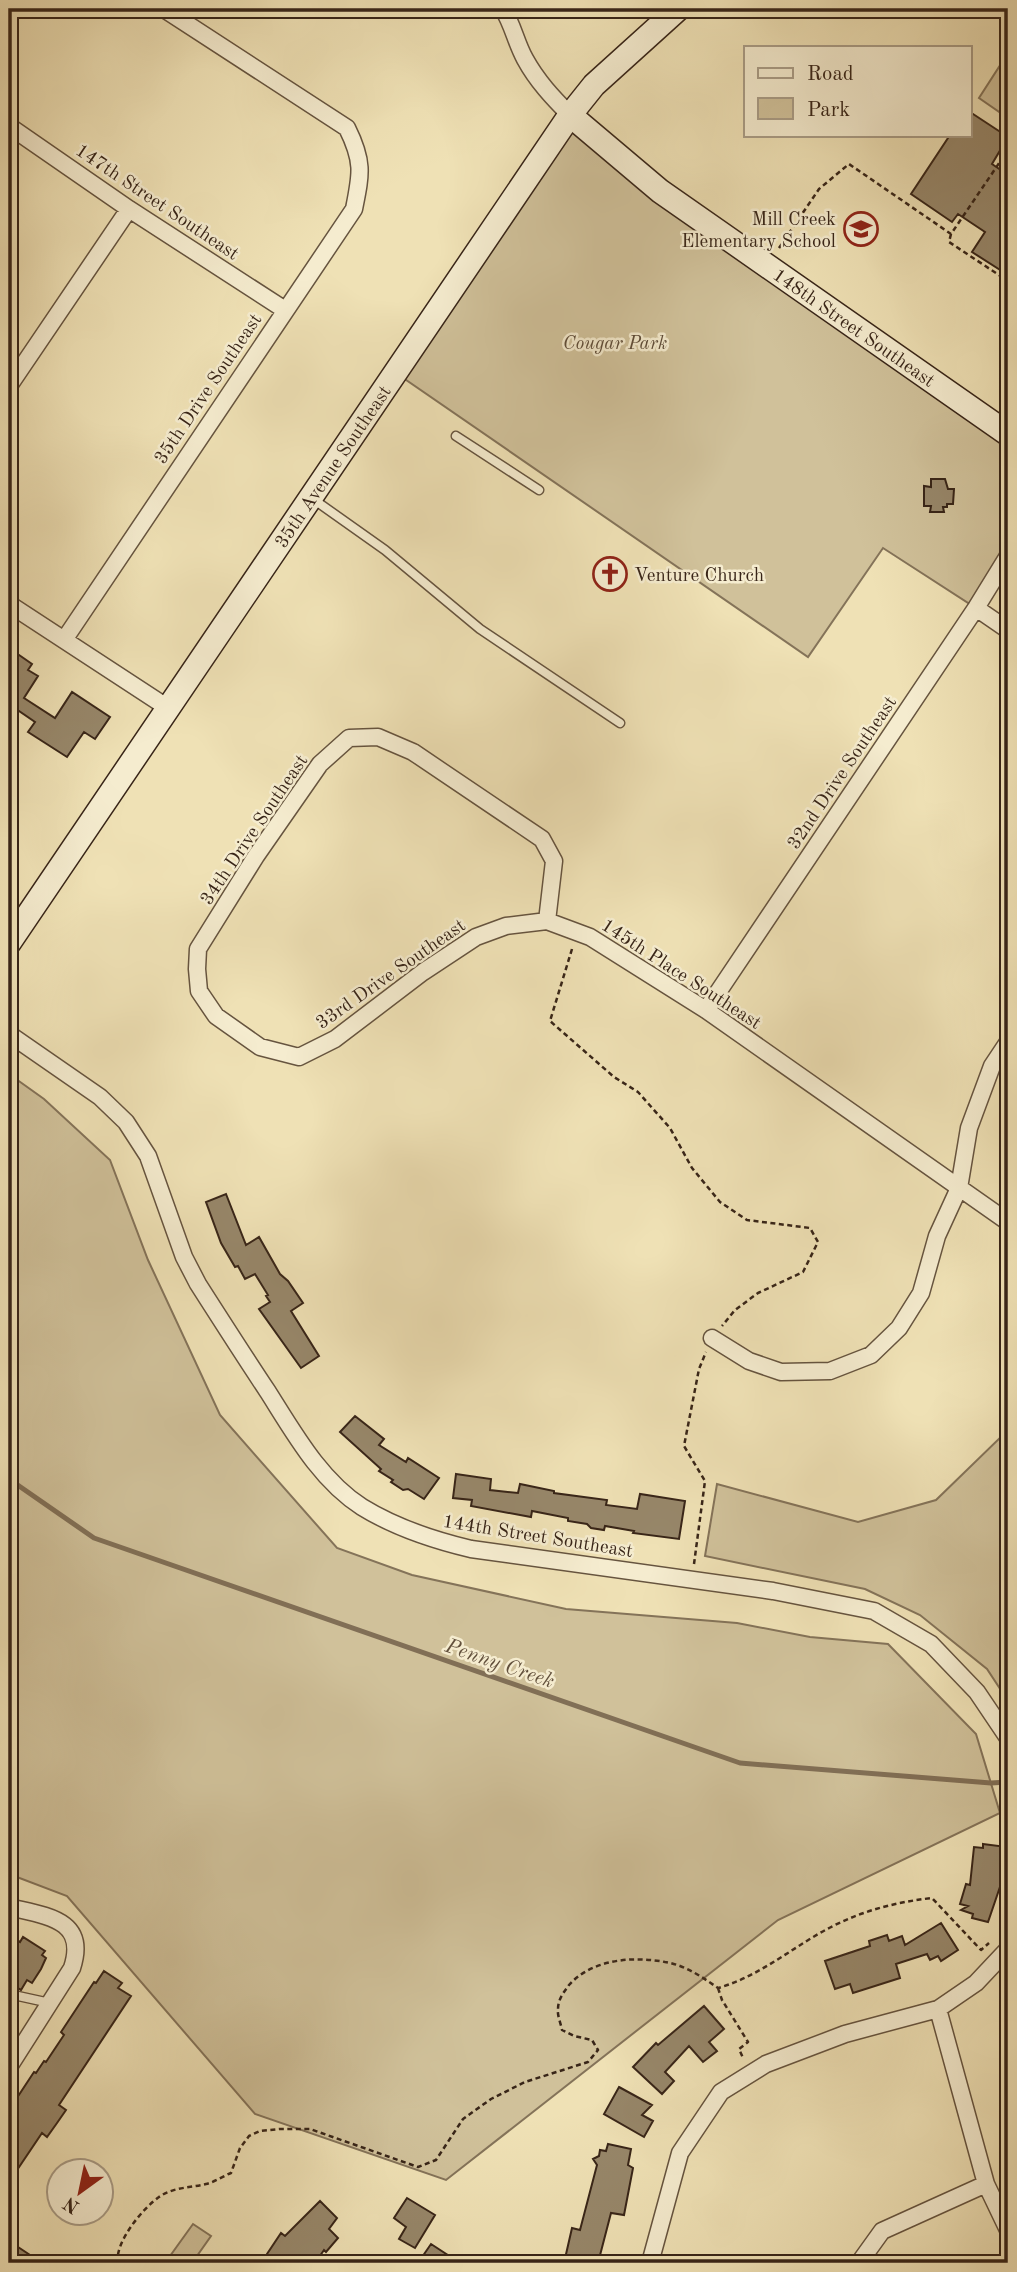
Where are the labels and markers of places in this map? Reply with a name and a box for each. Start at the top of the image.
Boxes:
school or university icon: Mill Creek Elementary School [842,210,880,248]
place label: Mill Creek Elementary School [681,211,836,252]
church icon: Venture Church [591,555,629,593]
place label: Venture Church [634,567,764,586]

